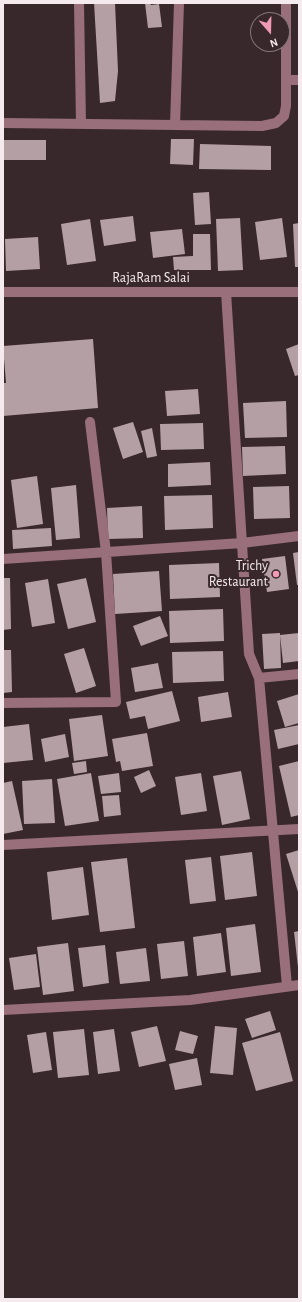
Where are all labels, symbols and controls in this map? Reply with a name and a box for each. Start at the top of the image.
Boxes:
north arrow [250,12,290,52]
text: N [268,36,279,49]
street label: RajaRam Salai [112,270,190,286]
place label: Trichy Restaurant [209,558,268,590]
marker: Trichy Restaurant [271,569,281,579]

